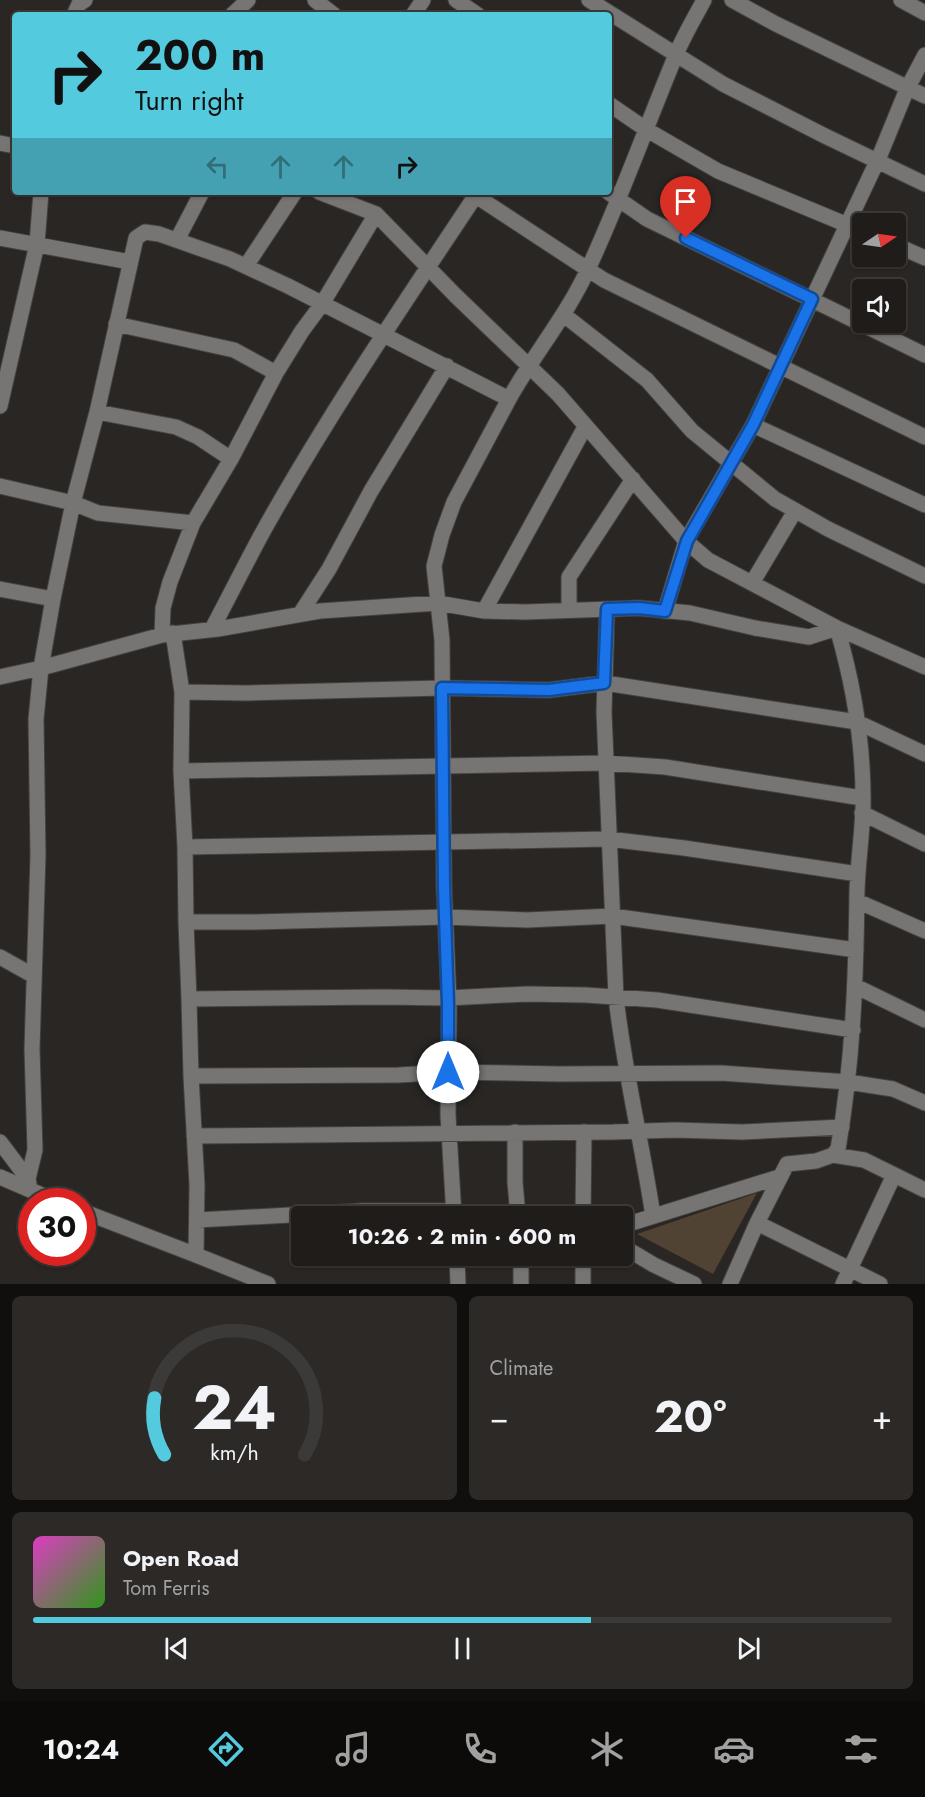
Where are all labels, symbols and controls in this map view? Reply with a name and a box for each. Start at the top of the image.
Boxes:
text: 200 m [135,25,265,86]
icon: right [36,36,114,114]
text: Turn right [135,81,243,120]
icon: left [201,150,234,183]
icon: ahead [264,150,297,183]
icon: ahead [327,150,360,183]
icon: right [390,150,423,183]
pin [660,176,711,238]
icon: arrive [669,185,702,218]
north arrow [852,213,906,267]
map controls [852,213,906,333]
button: sound [852,279,906,333]
position arrow [416,1040,480,1104]
speed limit sign: 30 [18,1188,96,1266]
text: 10:26 · 2 min · 600 m [348,1220,576,1252]
text: Climate [490,1354,553,1383]
text: 24 [192,1362,276,1452]
text: 20° [654,1384,727,1449]
text: − [490,1394,509,1441]
text: + [872,1394,892,1441]
text: km/h [210,1437,258,1468]
text: Open Road [123,1542,239,1574]
text: Tom Ferris [123,1574,210,1603]
icon: previous [160,1632,193,1665]
icon: pause [446,1632,479,1665]
icon: next [732,1632,765,1665]
icon: directions [205,1728,247,1770]
icon: music [332,1728,374,1770]
icon: phone [459,1728,501,1770]
icon: climate [586,1728,628,1770]
icon: car [713,1728,755,1770]
icon: filters [840,1728,882,1770]
text: 10:24 [43,1730,119,1769]

